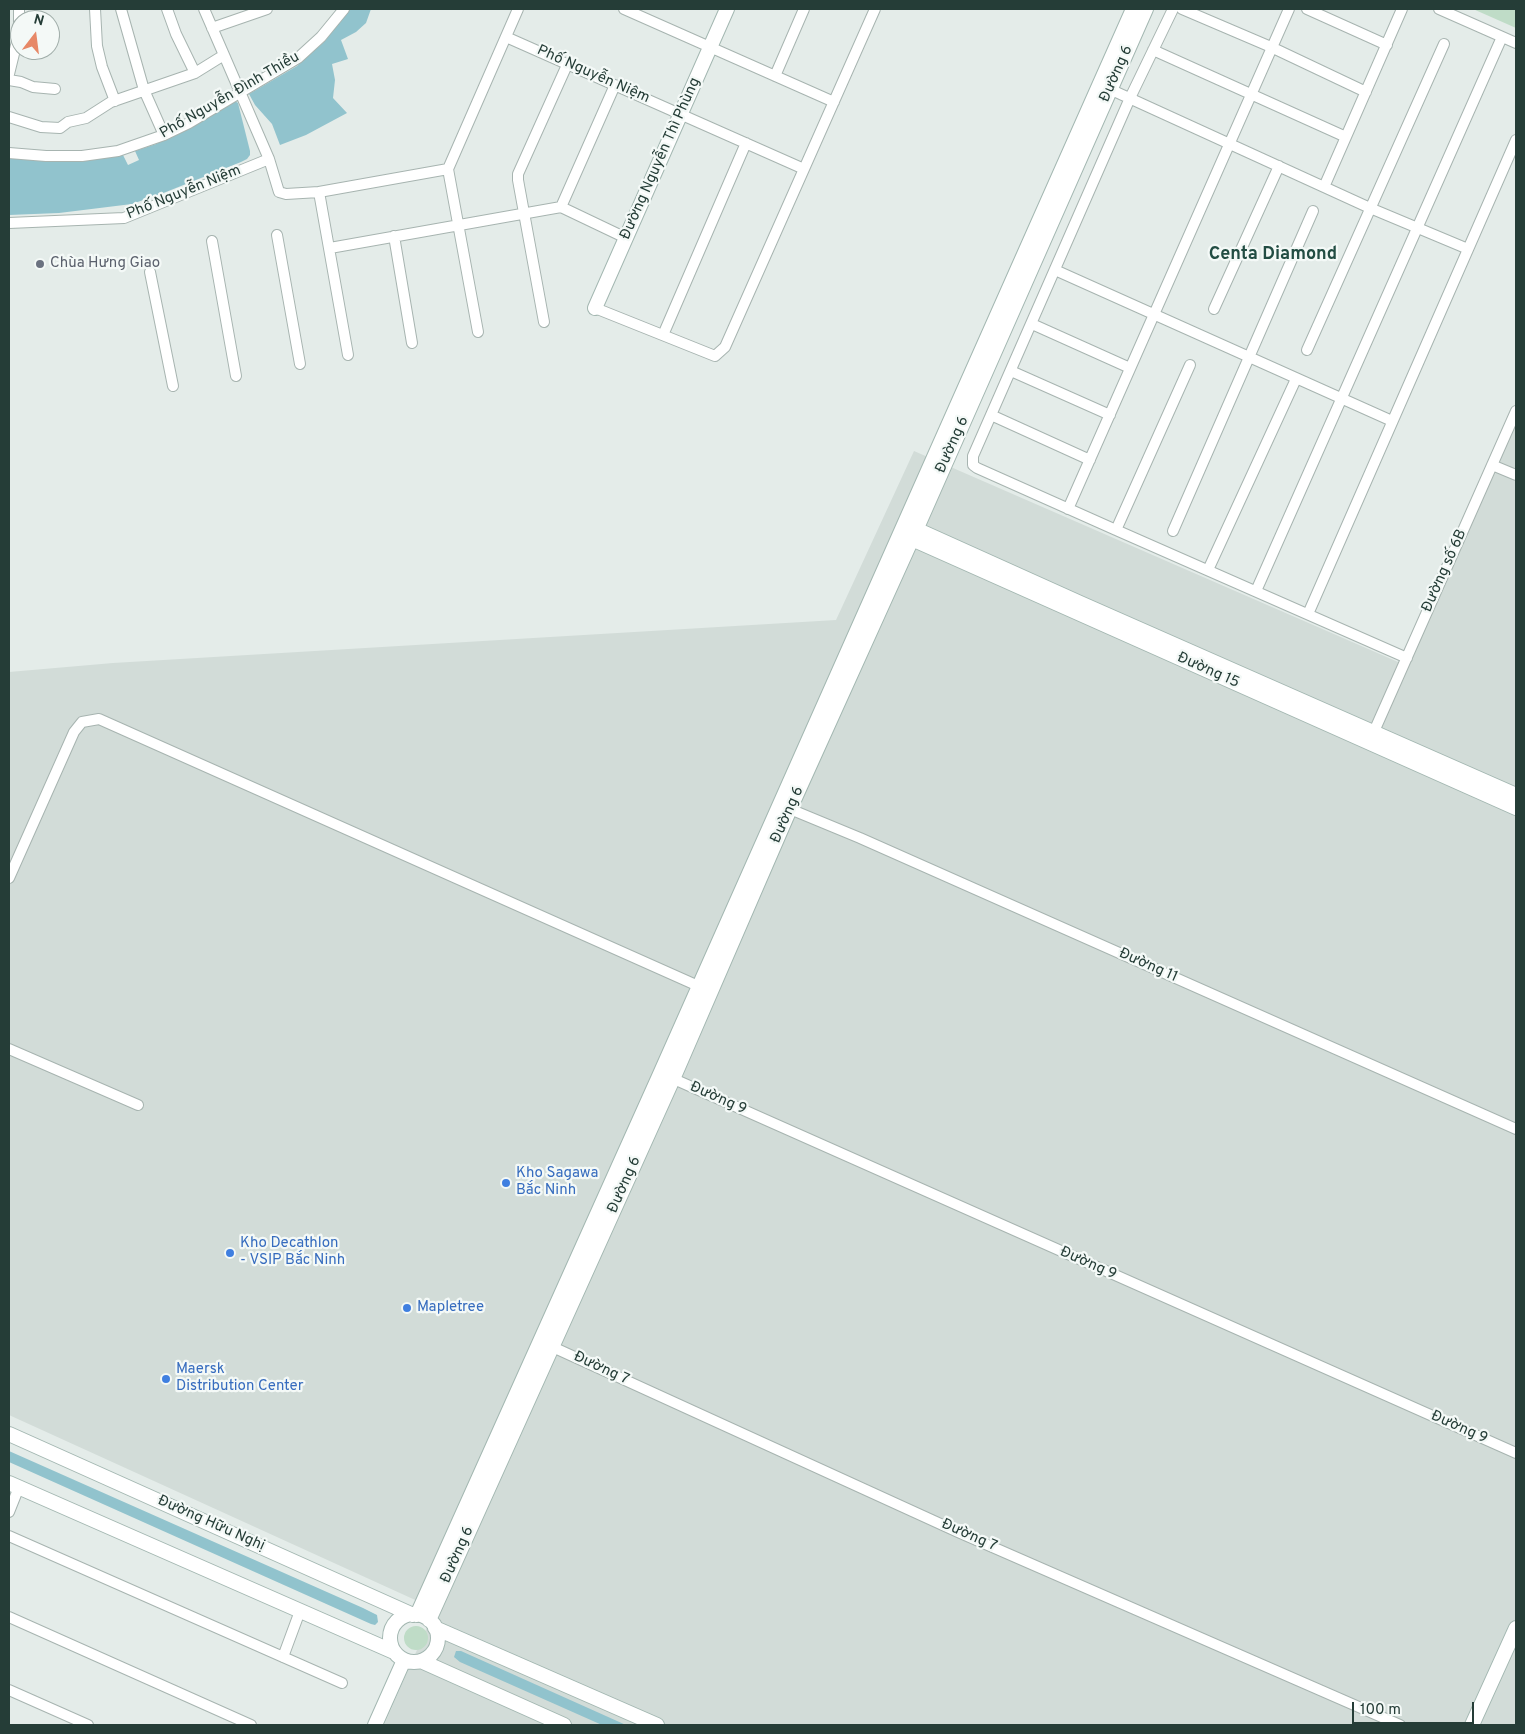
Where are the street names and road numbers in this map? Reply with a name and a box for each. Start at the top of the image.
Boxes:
street label: Phố Nguyễn Niệm [534,42,652,108]
street label: Đường 6 [1097,43,1137,105]
street label: Phố Nguyễn Đình Thiều [157,49,303,143]
street label: Đường Nguyễn Thì Phùng [617,75,705,243]
street label: Phố Nguyễn Niệm [124,162,244,224]
street label: Đường 6 [933,414,973,476]
street label: Đường số 6B [1419,527,1471,615]
street label: Đường 15 [1174,649,1242,693]
street label: Đường 6 [768,784,808,846]
street label: Đường 11 [1116,945,1180,987]
street label: Đường 9 [687,1079,749,1119]
street label: Đường 6 [605,1154,645,1216]
street label: Đường 9 [1057,1244,1119,1284]
street label: Đường 7 [570,1348,632,1390]
street label: Đường 9 [1428,1408,1490,1448]
street label: Đường Hữu Nghị [155,1492,267,1556]
street label: Đường 7 [938,1516,1000,1556]
street label: Đường 6 [438,1524,478,1586]

